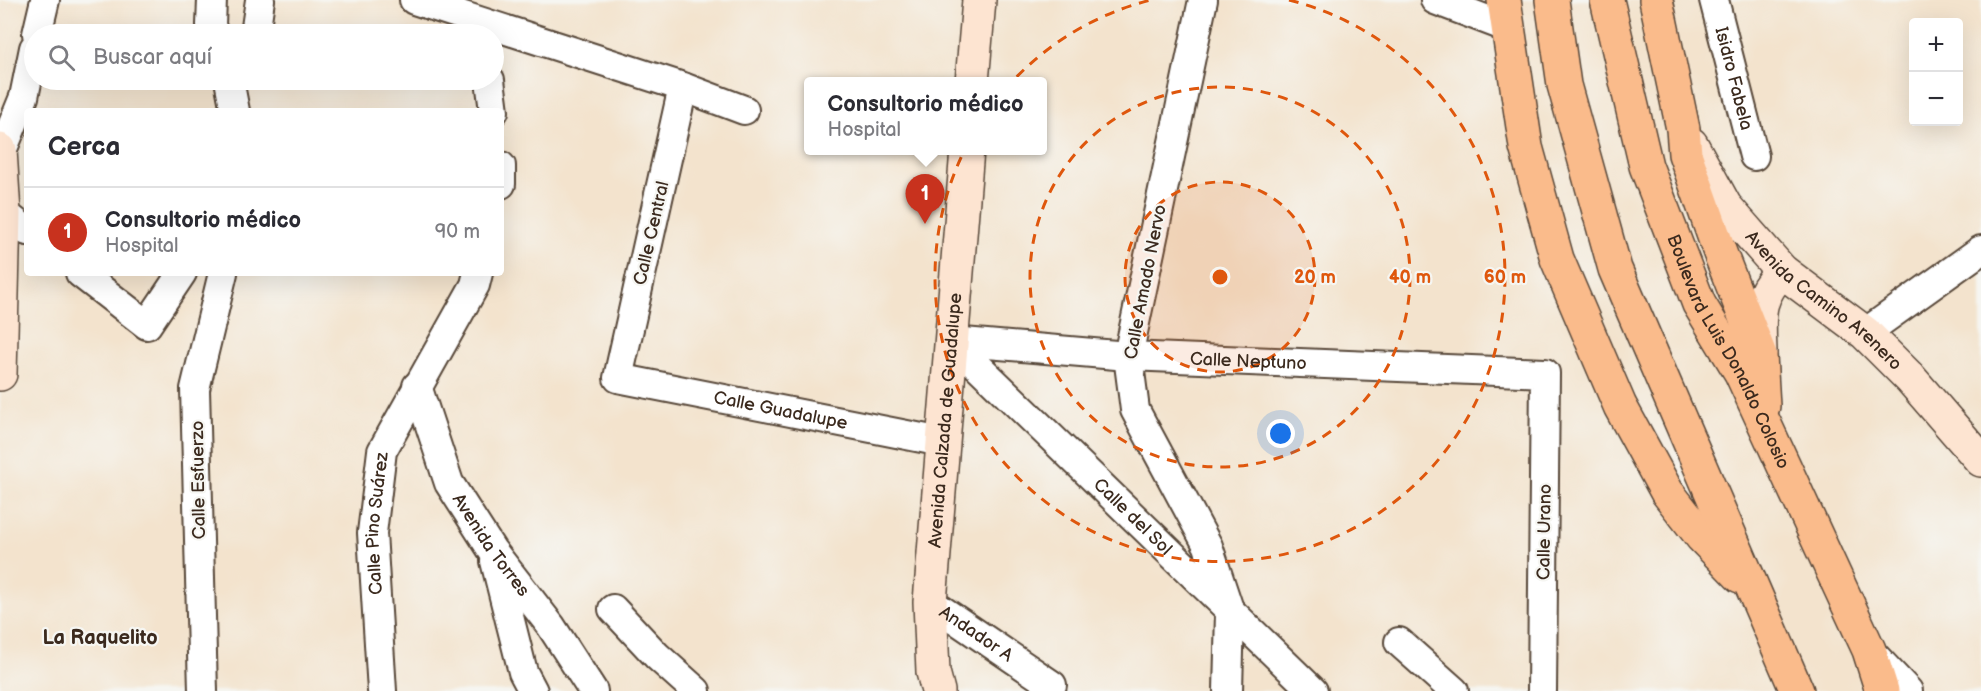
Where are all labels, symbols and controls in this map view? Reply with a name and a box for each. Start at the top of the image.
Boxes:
map controls [1909,18,1963,126]
button: + [1909,18,1963,72]
search box [24,24,504,90]
street label: Isidro Fabela [1710,25,1757,132]
icon: search [45,41,78,74]
text: Buscar aquí [93,44,212,71]
button: − [1909,72,1963,126]
popup [804,77,1047,155]
text: Consultorio médico [828,91,1023,118]
text: Hospital [828,118,901,142]
text: Cerca [48,132,120,163]
pin: 1 [906,174,944,224]
street label: Calle Central [629,179,674,287]
street label: Calle Amado Nervo [1120,203,1171,361]
text: Consultorio médico [105,207,301,234]
text: 1 [63,220,72,244]
text: 90 m [435,220,480,244]
street label: Avenida Camino Arenero [1741,227,1906,375]
street label: Boulevard Luis Donaldo Colosio [1662,232,1794,472]
text: Hospital [105,234,178,258]
centre of rings [1210,267,1230,287]
text: 20 m [1294,267,1336,288]
text: 40 m [1389,267,1431,288]
text: 60 m [1484,267,1526,288]
street label: Avenida Calzada de Guadalupe [924,292,966,549]
street label: Calle Neptuno [1189,349,1307,374]
street label: Calle Guadalupe [712,387,850,434]
your location [1266,419,1295,448]
street label: Calle Esfuerzo [187,421,210,539]
street label: Calle Pino Suárez [362,451,393,596]
street label: Calle del Sol [1089,474,1176,560]
street label: Calle Urano [1533,484,1556,580]
street label: Avenida Torres [448,490,534,601]
street label: Andador A [935,601,1017,666]
district label: La Raquelito [42,626,158,650]

